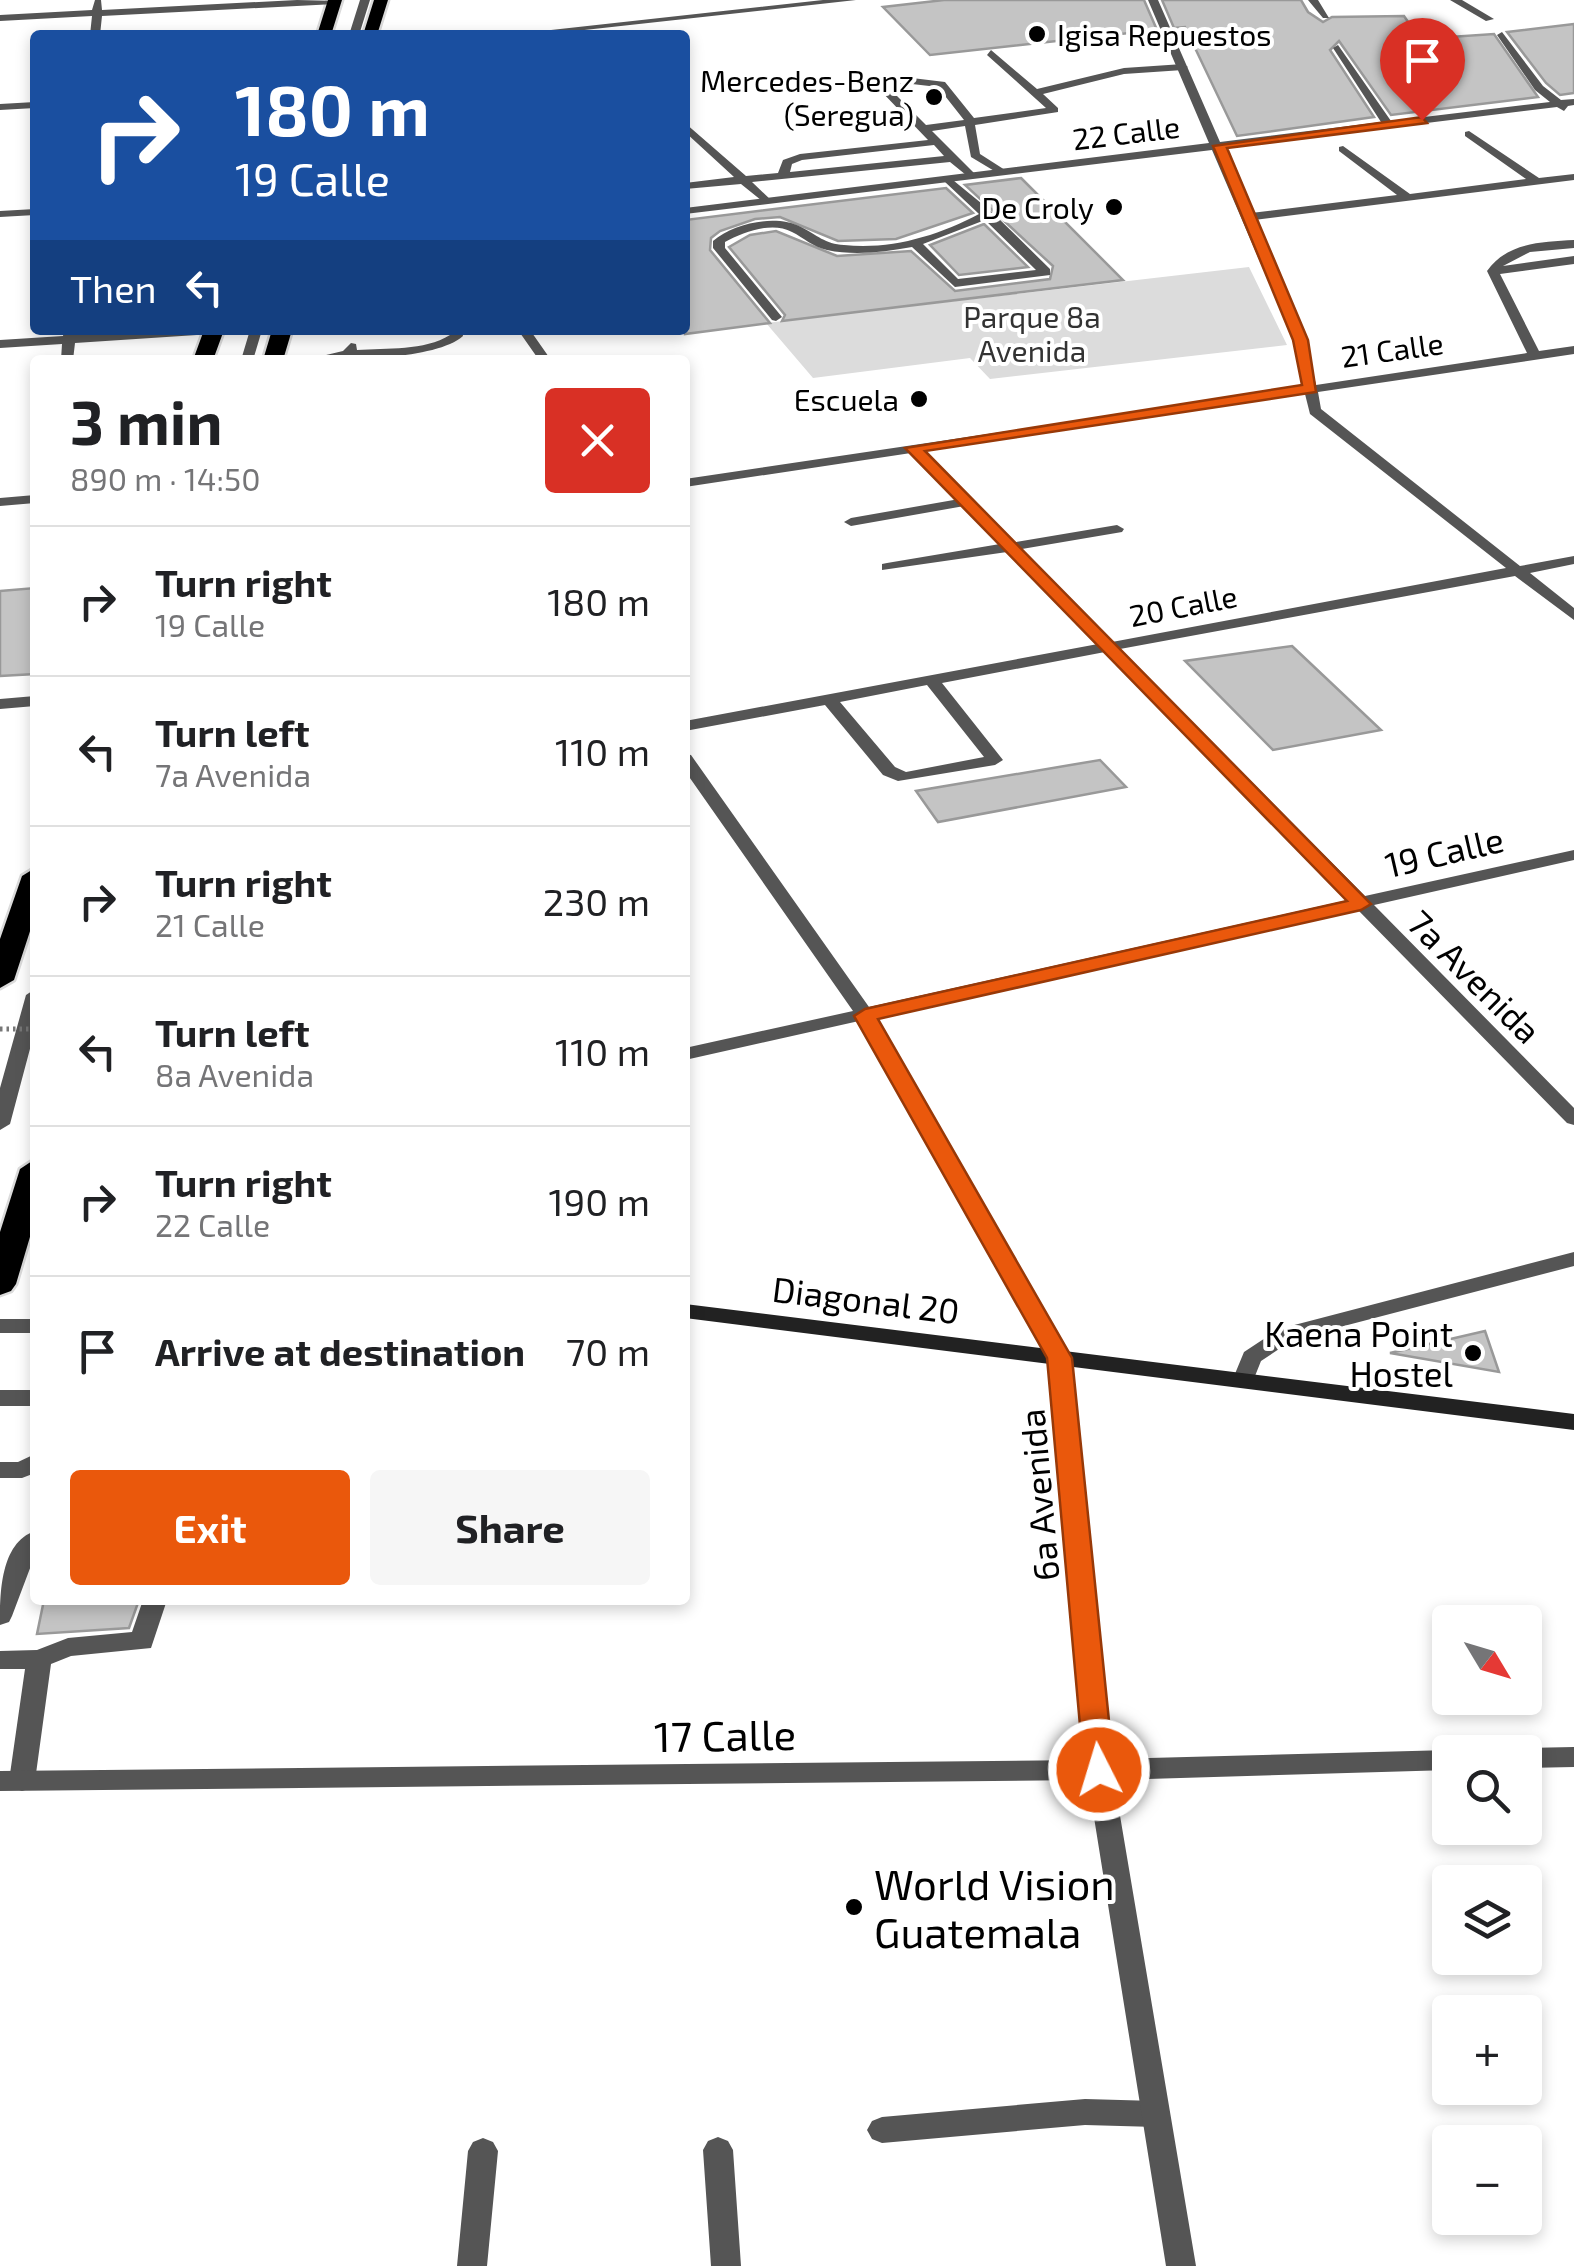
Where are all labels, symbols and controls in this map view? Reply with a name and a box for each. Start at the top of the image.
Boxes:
place label: Igisa Repuestos [1057,16,1272,52]
pin [1380,18,1465,121]
marker: Igisa Repuestos [1026,23,1048,45]
icon: arrive [1395,33,1450,88]
place label: Mercedes-Benz (Seregua) [700,62,914,132]
text: 180 m [235,66,430,150]
icon: right [70,70,200,200]
marker: Mercedes-Benz (Seregua) [923,86,945,108]
street label: 22 Calle [1070,108,1182,156]
text: 19 Calle [235,151,390,205]
place label: De Croly [981,189,1094,225]
marker: De Croly [1103,196,1125,218]
icon: left [177,260,232,315]
text: Then [70,265,157,311]
park label: Parque 8a Avenida [963,298,1101,368]
street label: 21 Calle [1338,324,1446,374]
place label: Escuela [794,381,899,417]
text: 3 min [70,385,222,457]
button: close [545,388,650,493]
marker: Escuela [908,388,930,410]
text: 890 m · 14:50 [70,459,260,497]
text: Turn right [155,559,332,605]
icon: right [70,574,125,629]
street label: 20 Calle [1126,577,1240,633]
text: 180 m [547,578,650,624]
text: 19 Calle [155,605,265,643]
text: Turn left [155,709,310,755]
icon: left [70,724,125,779]
text: 110 m [555,728,650,774]
text: 7a Avenida [155,755,311,793]
street label: 19 Calle [1381,817,1507,885]
text: Turn right [155,859,332,905]
icon: right [70,874,125,929]
text: 230 m [543,878,650,924]
street label: 7a Avenida [1400,901,1550,1051]
text: 21 Calle [155,905,265,943]
text: Turn left [155,1009,310,1055]
icon: left [70,1024,125,1079]
text: 110 m [555,1028,650,1074]
text: 8a Avenida [155,1055,314,1093]
text: Turn right [155,1159,332,1205]
icon: right [70,1174,125,1229]
text: 190 m [548,1178,650,1224]
text: 22 Calle [155,1205,270,1243]
street label: Diagonal 20 [770,1267,962,1331]
place label: Kaena Point Hostel [1264,1312,1454,1394]
icon: arrive [70,1324,125,1379]
text: Arrive at destination [155,1328,525,1374]
text: 70 m [566,1328,650,1374]
marker: Kaena Point Hostel [1462,1342,1484,1364]
street label: 6a Avenida [1010,1407,1066,1583]
button: Exit [70,1470,350,1585]
button: Share [370,1470,650,1585]
north arrow [1432,1605,1542,1715]
map controls [1432,1605,1542,2235]
street label: 17 Calle [654,1708,796,1760]
position arrow [1047,1718,1151,1822]
button: search [1432,1735,1542,1845]
place label: World Vision Guatemala [874,1858,1115,1956]
button: layers [1432,1865,1542,1975]
marker: World Vision Guatemala [843,1896,865,1918]
button: + [1432,1995,1542,2105]
button: − [1432,2125,1542,2235]

